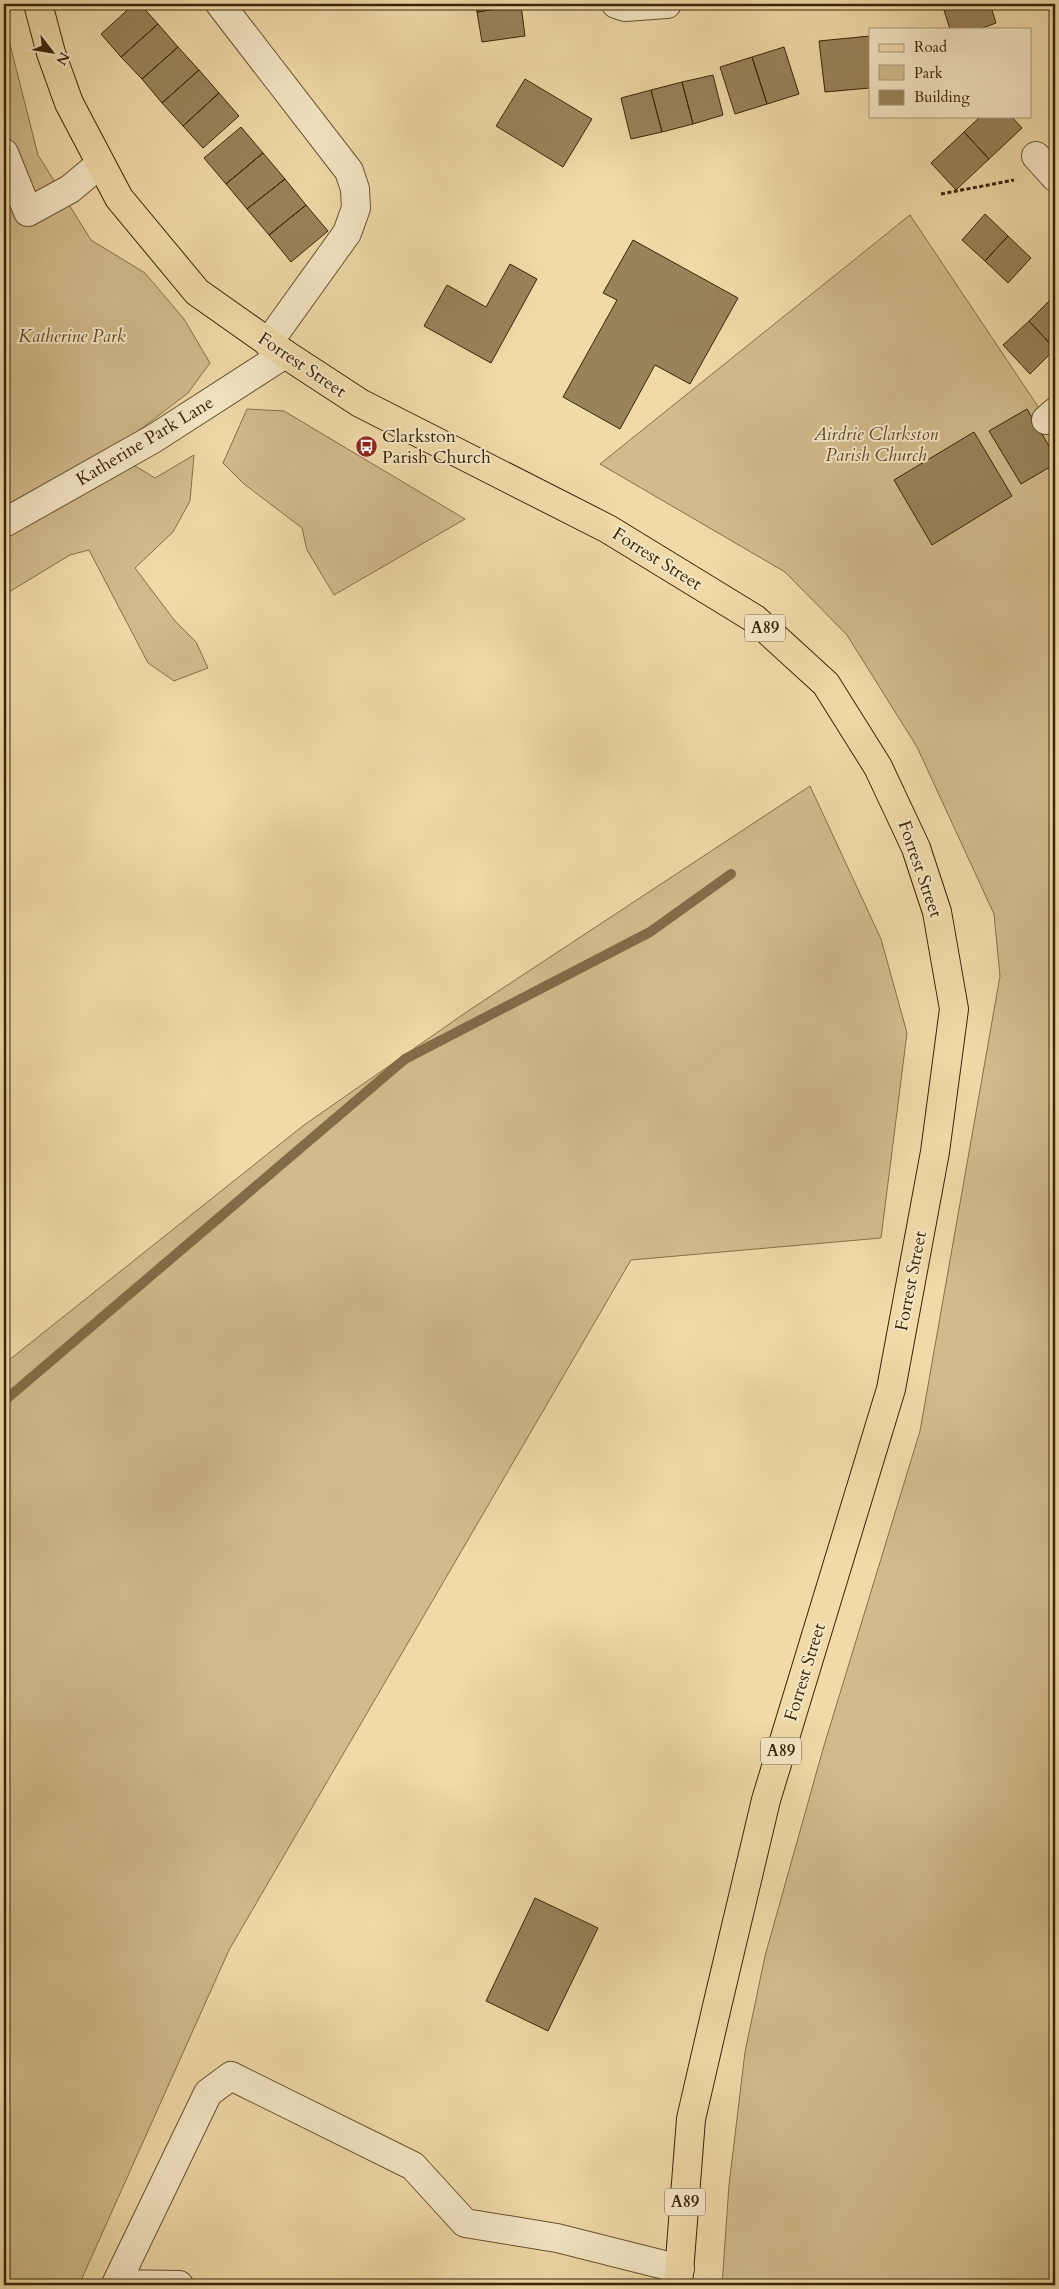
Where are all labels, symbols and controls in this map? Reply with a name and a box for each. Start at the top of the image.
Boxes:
north arrow [28,28,78,78]
legend [869,28,1032,118]
text: Road [914,37,947,57]
text: N [51,48,74,69]
text: Park [914,63,943,83]
text: Building [914,87,970,107]
park label: Katherine Park [18,324,126,349]
street label: Forrest Street [253,326,351,404]
street label: Katherine Park Lane [72,390,218,492]
park label: Airdrie Clarkston Parish Church [813,422,939,468]
place label: Clarkston Parish Church [382,424,491,470]
bus stop icon: Clarkston Parish Church [354,434,378,458]
street label: Forrest Street [607,522,707,597]
road number: A89 [745,614,785,641]
street label: Forrest Street [892,817,948,921]
street label: Forrest Street [889,1229,933,1333]
street label: Forrest Street [778,1620,832,1724]
road number: A89 [761,1738,801,1764]
road number: A89 [665,2188,705,2216]

